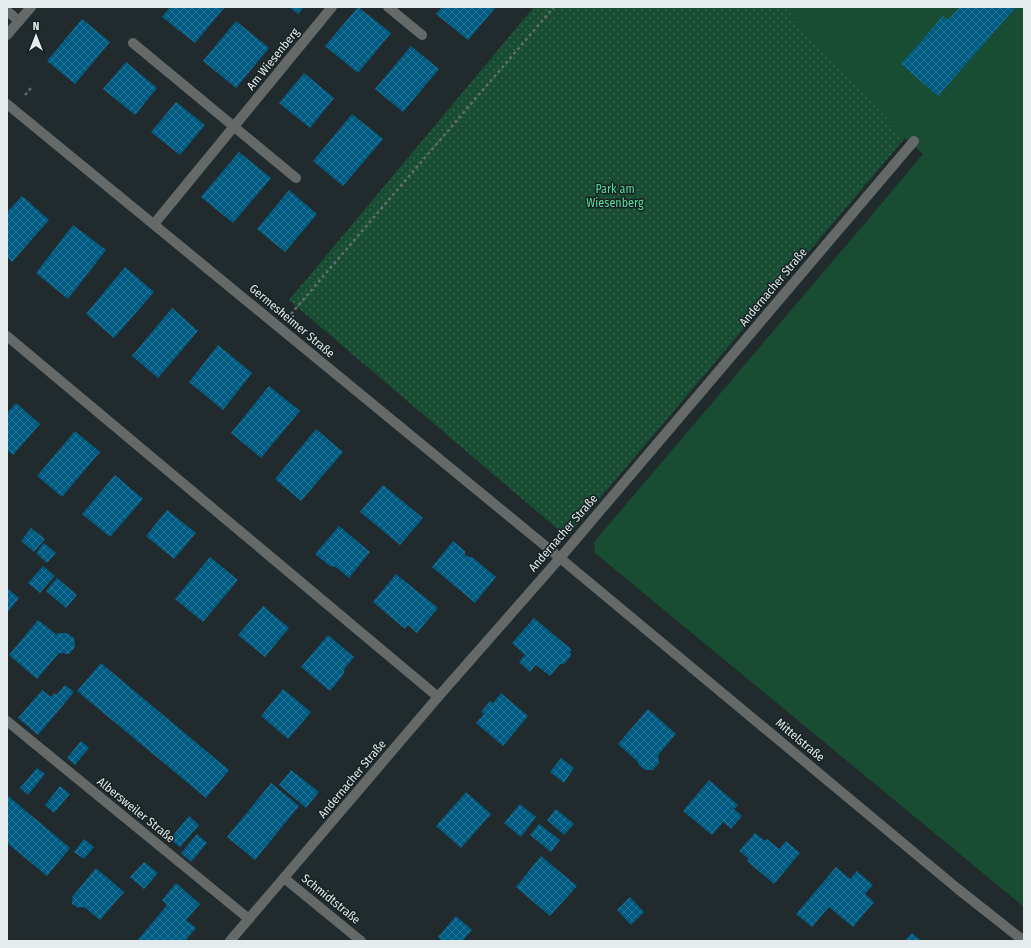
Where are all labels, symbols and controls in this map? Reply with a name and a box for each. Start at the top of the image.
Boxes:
north arrow [16,16,56,56]
text: N [33,20,39,33]
street label: Am Wiesenberg [244,25,302,93]
park label: Park am Wiesenberg [586,182,644,210]
street label: Andernacher Straße [736,245,810,329]
street label: Germesheimer Straße [247,281,337,361]
street label: Andernacher Straße [526,491,600,574]
street label: Mittelstraße [773,716,827,765]
street label: Andernacher Straße [315,737,389,821]
street label: Albersweiler Straße [94,774,178,846]
street label: Schmidtstraße [299,871,363,927]

